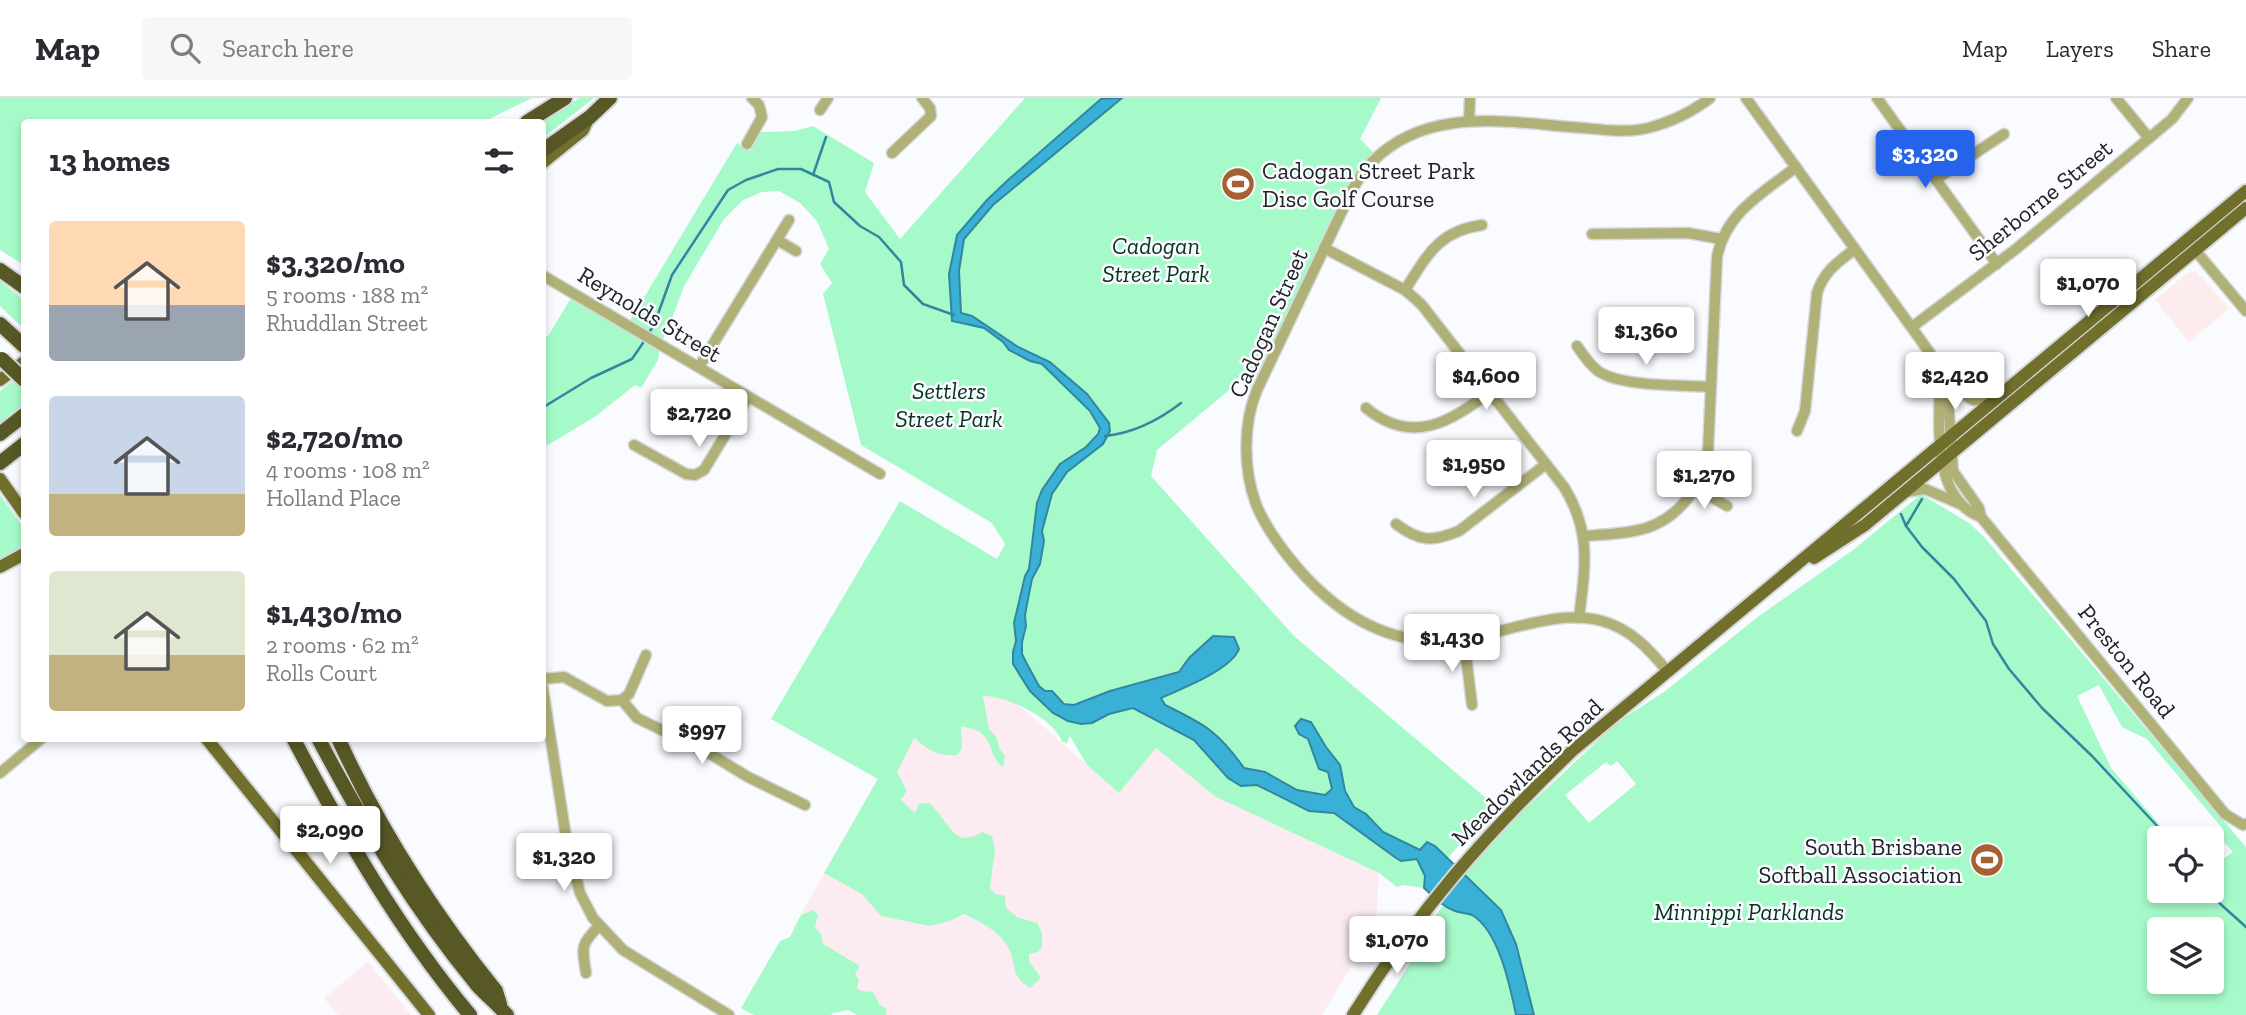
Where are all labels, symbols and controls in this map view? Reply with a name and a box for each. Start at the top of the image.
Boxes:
search box [142,17,632,80]
text: Map [35,29,100,68]
icon: search [166,29,204,67]
text: Search here [222,32,354,64]
text: Map [1962,34,2008,63]
text: Layers [2046,34,2114,63]
text: Share [2152,34,2211,63]
pin: $3,320 [1868,130,1982,190]
street label: Sherborne Street [1962,133,2118,267]
text: $3,320 [1892,139,1958,167]
icon: filters [480,142,518,180]
text: 13 homes [49,143,170,179]
place label: Cadogan Street Park Disc Golf Course [1262,156,1475,213]
sports icon: Cadogan Street Park Disc Golf Course [1219,165,1257,203]
park label: Cadogan Street Park [1102,231,1210,288]
street label: Cadogan Street [1222,244,1314,402]
text: $3,320/mo [266,245,405,281]
icon: home [105,249,189,333]
street label: Reynolds Street [573,260,727,368]
pin: $1,070 [2031,260,2145,319]
text: $1,070 [2056,268,2120,296]
text: 5 rooms · 188 m² [266,281,428,309]
pin: $1,360 [1589,308,1703,367]
text: Rhuddlan Street [266,309,427,337]
text: $1,360 [1614,316,1678,344]
pin: $4,600 [1429,352,1543,412]
pin: $2,420 [1898,352,2012,412]
text: $4,600 [1452,361,1520,389]
text: $2,420 [1921,361,1989,389]
park label: Settlers Street Park [895,376,1003,433]
pin: $2,720 [642,390,756,449]
text: $2,720 [666,398,732,426]
text: $2,720/mo [266,420,403,456]
icon: home [105,424,189,508]
pin: $1,950 [1417,440,1531,500]
text: $1,950 [1442,449,1506,477]
pin: $1,270 [1647,452,1761,511]
text: 4 rooms · 108 m² [266,456,430,484]
text: $1,270 [1673,460,1735,488]
text: Holland Place [266,484,401,512]
text: $1,430/mo [266,595,402,631]
street label: Preston Road [2072,598,2182,724]
icon: home [105,599,189,683]
pin: $1,430 [1395,614,1509,674]
text: $1,430 [1420,623,1484,651]
text: 2 rooms · 62 m² [266,631,419,659]
text: Rolls Court [266,659,377,687]
street label: Meadowlands Road [1445,692,1609,852]
pin: $997 [661,706,743,766]
text: $997 [678,715,726,743]
pin: $2,090 [273,806,387,866]
text: $2,090 [296,815,364,843]
map controls [2147,826,2224,994]
button: locate [2147,826,2224,903]
place label: South Brisbane Softball Association [1758,832,1962,889]
pin: $1,320 [507,834,621,893]
sports icon: South Brisbane Softball Association [1968,841,2006,879]
text: $1,320 [532,842,596,870]
park label: Minnippi Parklands [1654,897,1844,926]
pin: $1,070 [1340,916,1454,976]
button: layers [2147,917,2224,994]
text: $1,070 [1365,925,1429,953]

